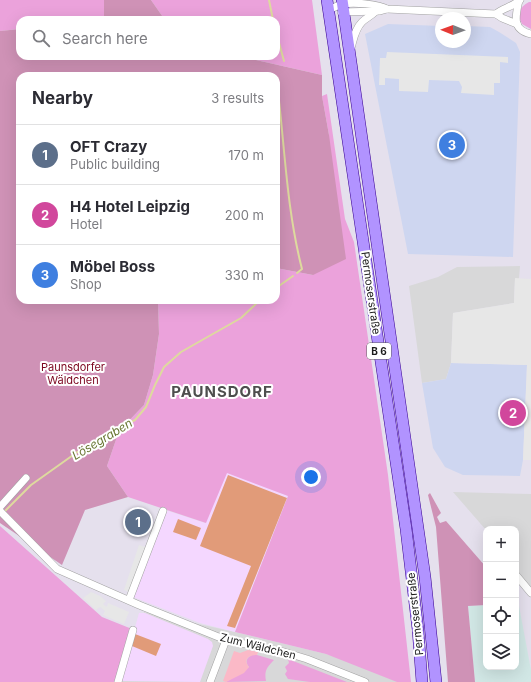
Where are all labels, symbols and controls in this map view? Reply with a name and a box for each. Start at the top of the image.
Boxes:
north arrow [435,12,471,48]
search box [16,16,280,60]
icon: search [30,27,52,49]
text: Search here [62,29,148,48]
text: Nearby [32,88,93,108]
text: 3 results [211,90,264,106]
pin: 3 [439,130,465,160]
text: OFT Crazy [70,137,147,156]
text: 1 [42,147,48,163]
text: 170 m [228,147,264,163]
text: Public building [70,156,160,172]
text: H4 Hotel Leipzig [70,197,190,216]
text: 2 [41,207,49,223]
text: 200 m [225,207,264,223]
text: Hotel [70,216,102,232]
street label: Permoserstraße [358,251,384,335]
text: Möbel Boss [70,257,155,276]
text: 3 [41,267,49,283]
text: 330 m [225,267,264,283]
text: Shop [70,276,102,292]
road number: B 6 [367,343,391,359]
park label: Paunsdorfer Wäldchen [41,360,105,387]
district label: PAUNSDORF [171,382,273,401]
pin: 2 [500,398,526,428]
water label: Lösegraben [69,415,135,463]
your location [301,467,321,487]
pin: 1 [125,507,151,537]
map controls [483,526,519,670]
button: + [483,526,519,562]
button: − [483,562,519,598]
street label: Permoserstraße [404,572,426,656]
button: locate [483,598,519,634]
street label: Zum Wäldchen [219,630,297,662]
button: layers [483,634,519,670]

